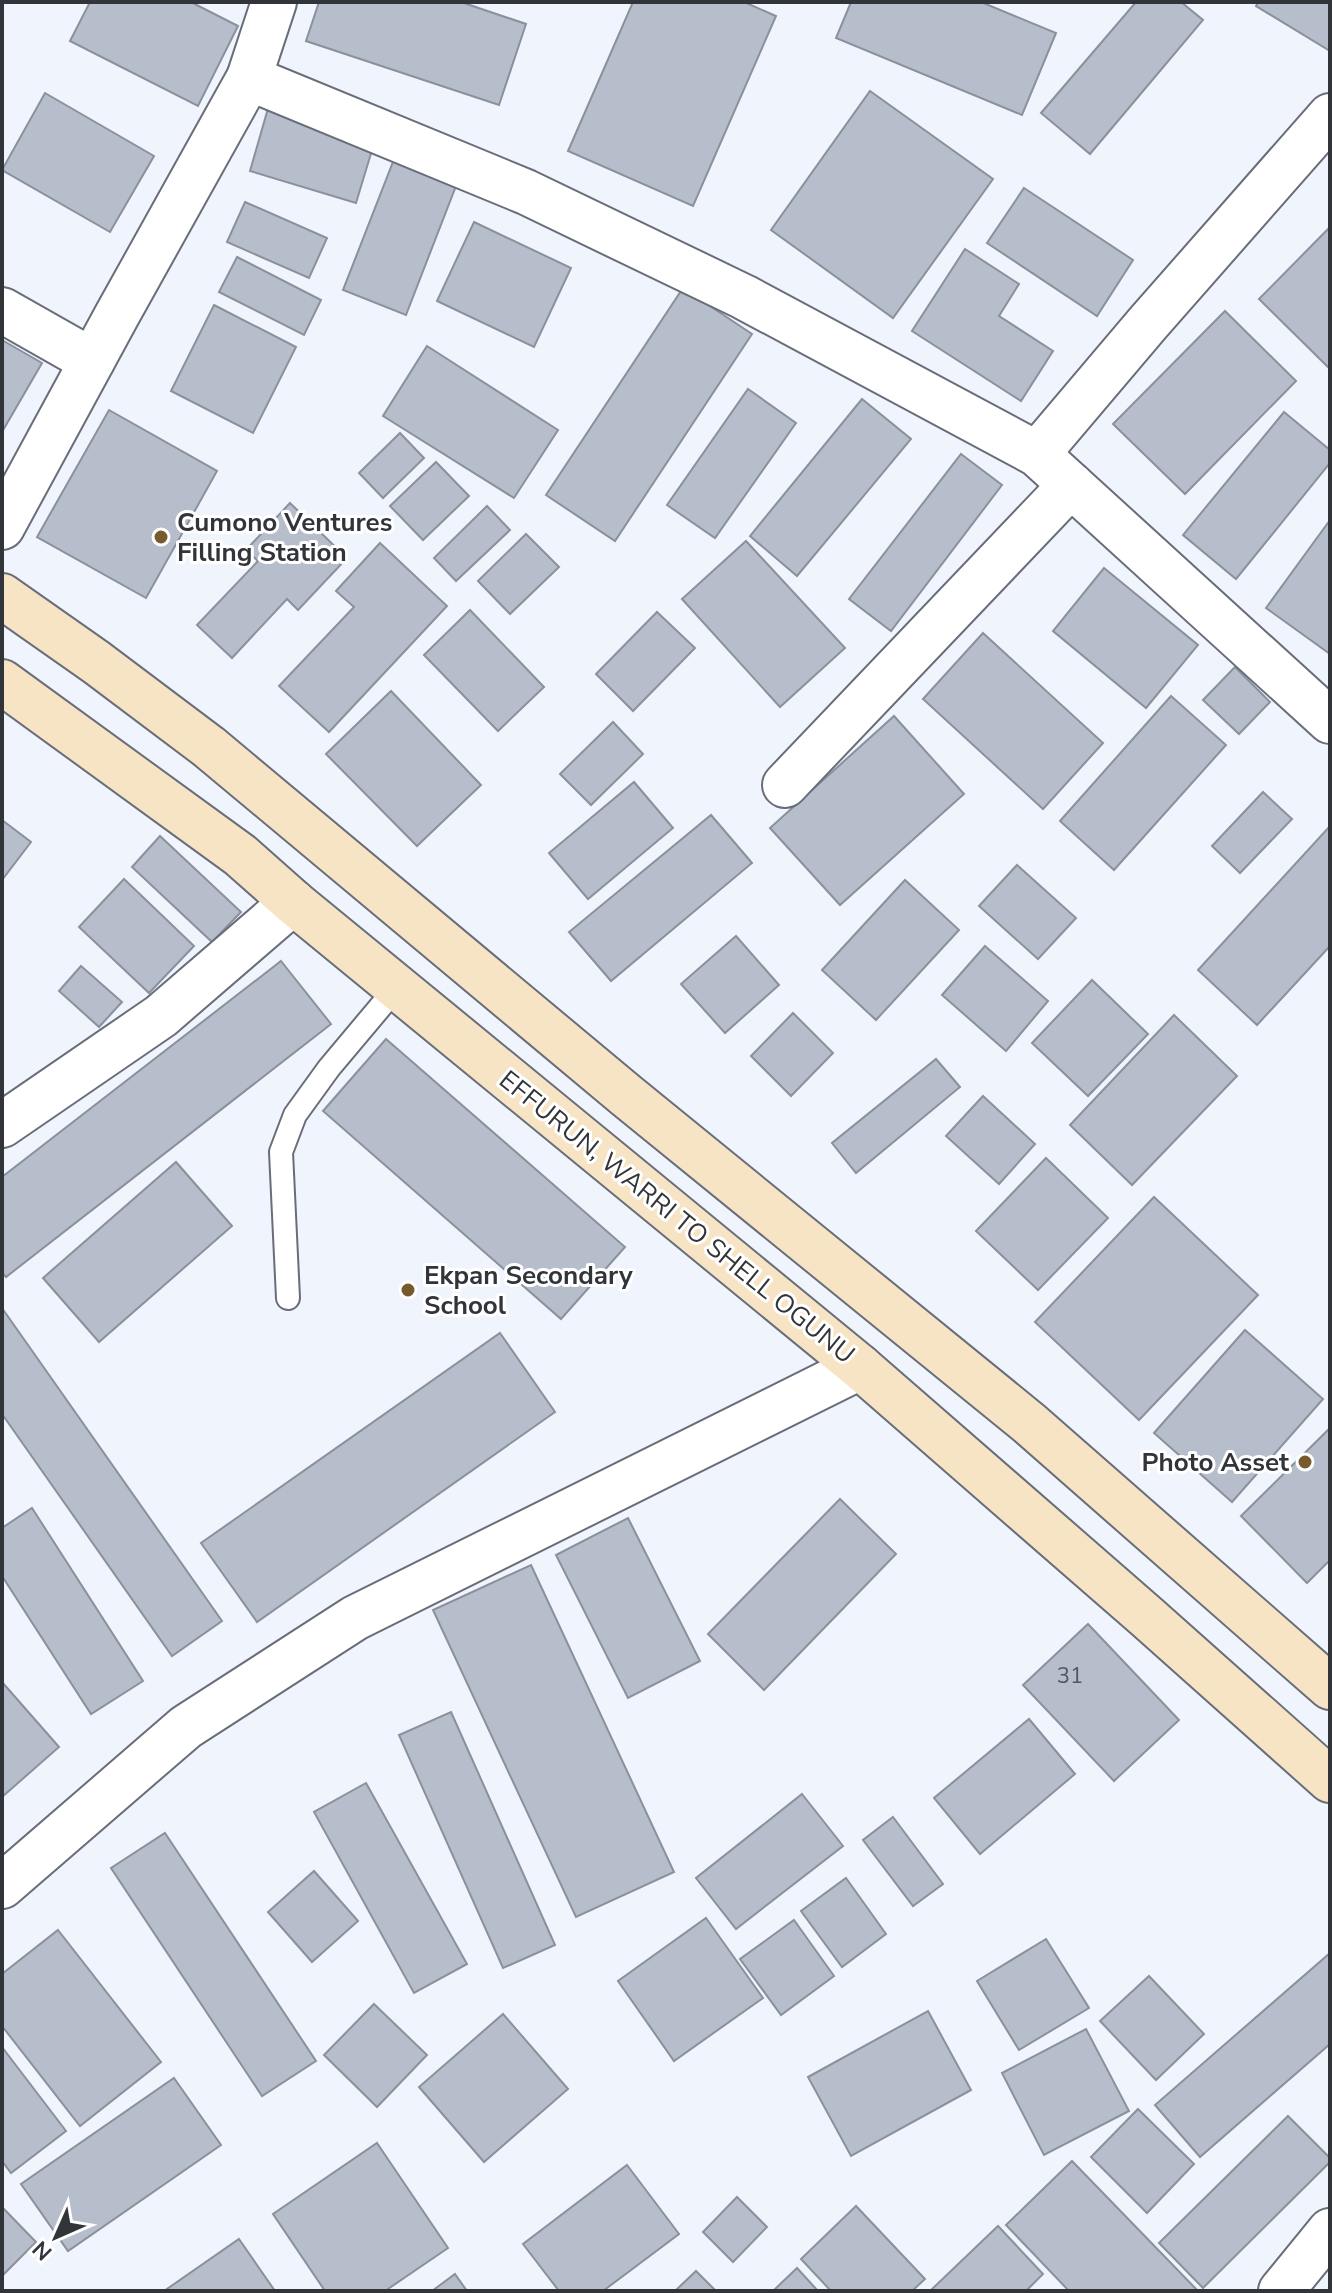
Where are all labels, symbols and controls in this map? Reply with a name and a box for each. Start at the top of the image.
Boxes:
place label: Cumono Ventures Filling Station [177,505,392,570]
marker: Cumono Ventures Filling Station [152,528,170,546]
street label: EFFURUN, WARRI TO SHELL OGUNU [492,1062,862,1372]
place label: Ekpan Secondary School [424,1258,633,1323]
marker: Ekpan Secondary School [399,1281,417,1299]
place label: Photo Asset [1142,1445,1290,1480]
marker: Photo Asset [1296,1453,1314,1471]
house number: 31 [1057,1661,1083,1691]
north arrow [16,2197,96,2277]
text: N [26,2234,59,2267]

